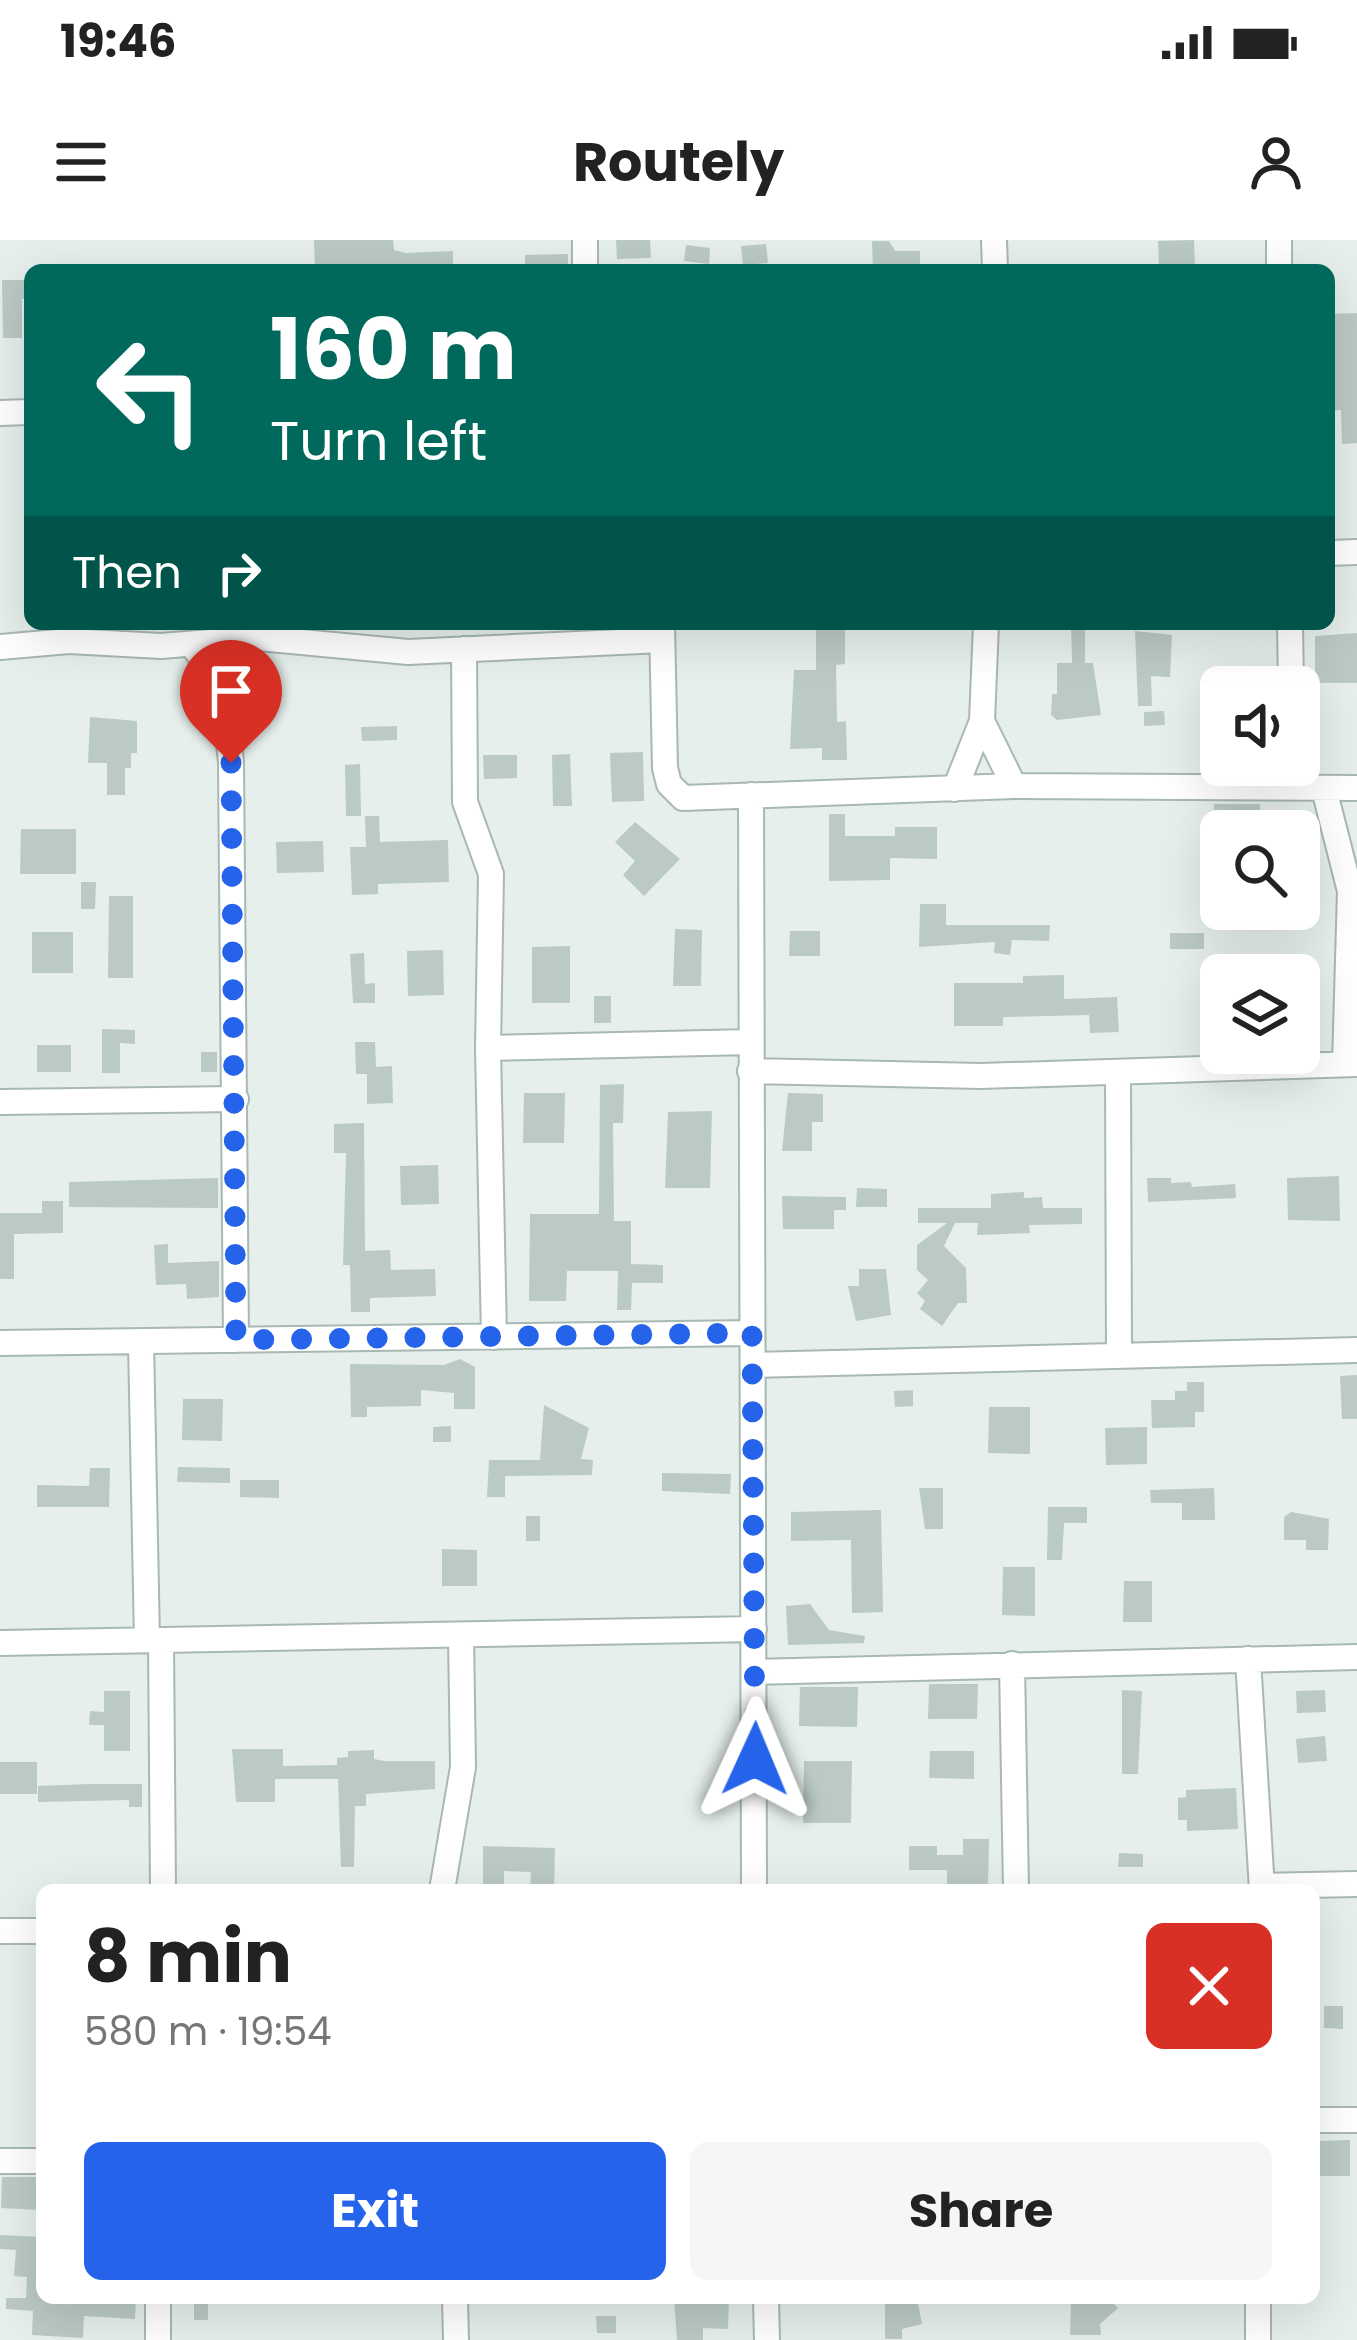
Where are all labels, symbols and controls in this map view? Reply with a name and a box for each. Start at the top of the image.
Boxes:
text: 19:46 [60,10,177,73]
text: Routely [573,124,784,200]
icon: menu [48,129,114,195]
icon: person [1243,129,1309,195]
text: 160 m [270,291,517,408]
icon: left [72,312,228,468]
text: Turn left [270,403,487,479]
icon: right [206,540,272,606]
text: Then [72,541,182,604]
pin [180,640,282,763]
icon: arrive [198,658,264,724]
map controls [1200,666,1320,1074]
button: sound [1200,666,1320,786]
button: search [1200,810,1320,930]
button: layers [1200,954,1320,1074]
position arrow [692,1696,818,1822]
text: 8 min [84,1906,292,2007]
button: close [1146,1923,1272,2049]
text: 580 m · 19:54 [84,2004,332,2059]
button: Exit [84,2142,666,2280]
button: Share [690,2142,1272,2280]

